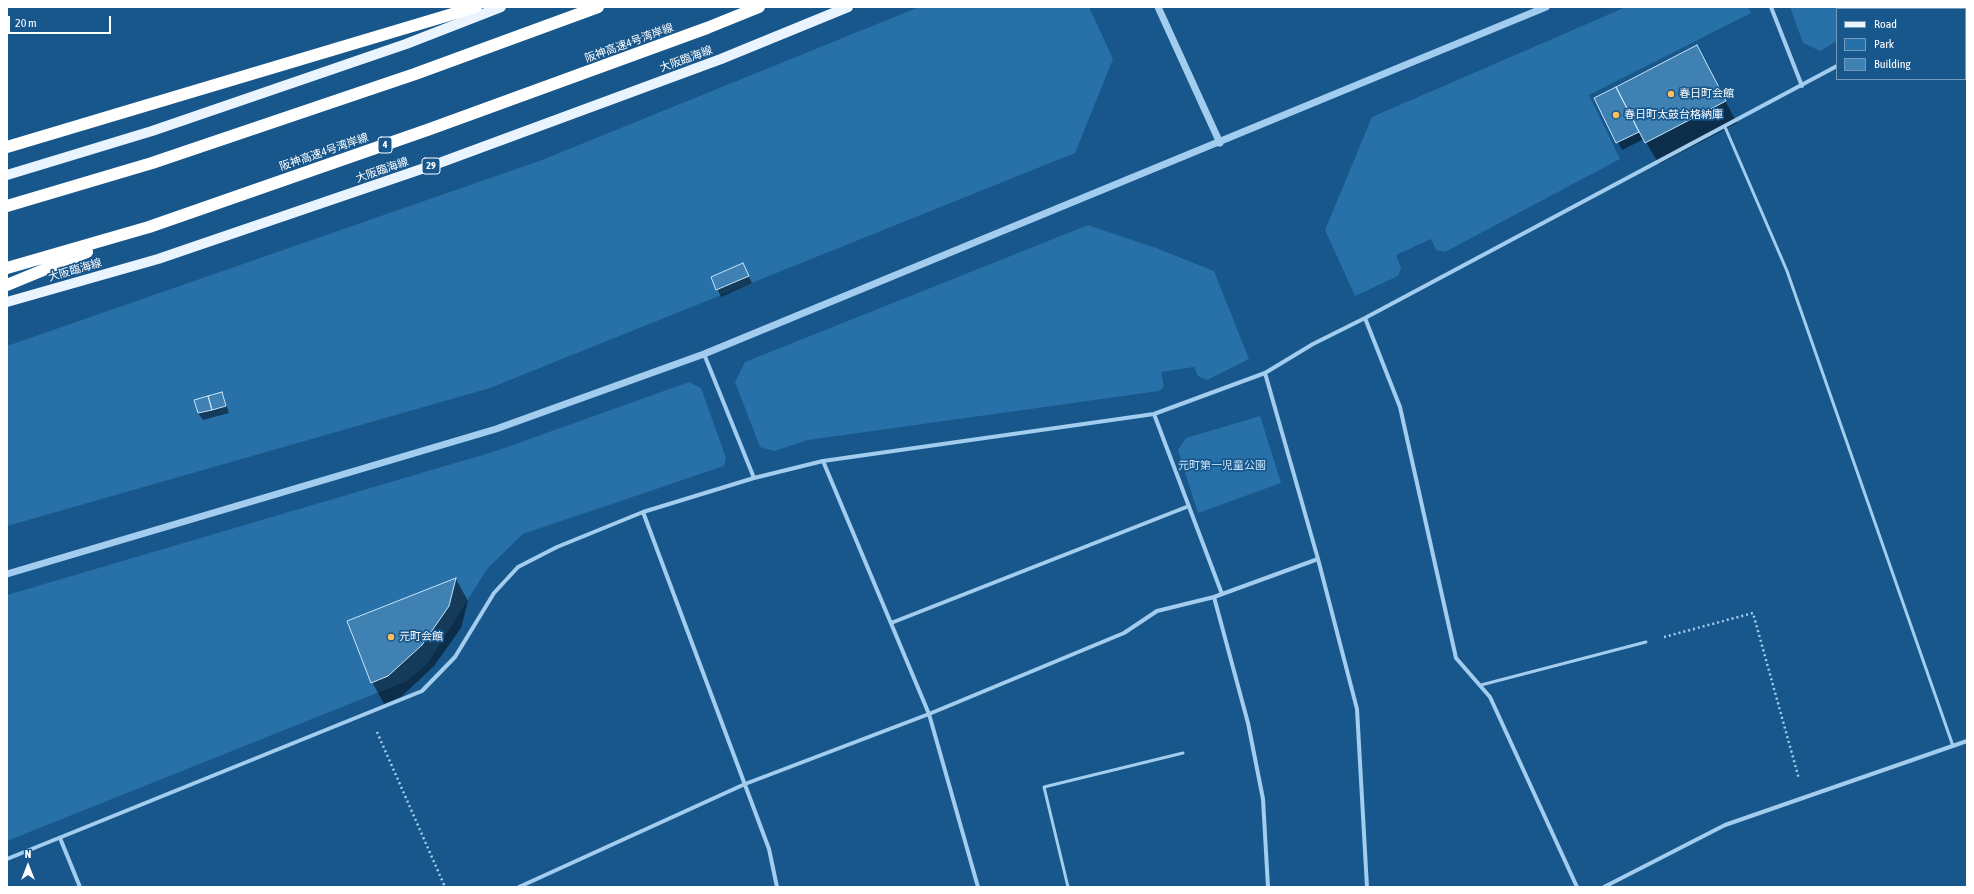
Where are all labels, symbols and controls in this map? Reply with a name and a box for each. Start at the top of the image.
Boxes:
scale bar [10,8,113,34]
legend [1836,8,1966,80]
text: 20 m [15,16,37,30]
text: Road [1874,17,1897,31]
street label: 阪神高速4号湾岸線 [583,21,675,65]
text: Park [1874,37,1894,51]
street label: 大阪臨海線 [658,43,714,75]
text: Building [1874,57,1911,71]
place label: 春日町会館 [1679,87,1734,101]
marker: 春日町会館 [1666,89,1676,99]
place label: 春日町太鼓台格納庫 [1624,108,1723,122]
marker: 春日町太鼓台格納庫 [1611,110,1621,120]
street label: 阪神高速4号湾岸線 [278,131,370,173]
road number: 4 [378,137,392,153]
street label: 大阪臨海線 [354,155,410,185]
road number: 29 [422,158,440,174]
street label: 大阪臨海線 [47,256,103,284]
park label: 元町第一児童公園 [1178,459,1266,473]
place label: 元町会館 [399,630,443,644]
marker: 元町会館 [386,632,396,642]
north arrow [8,846,48,886]
text: N [25,848,31,860]

